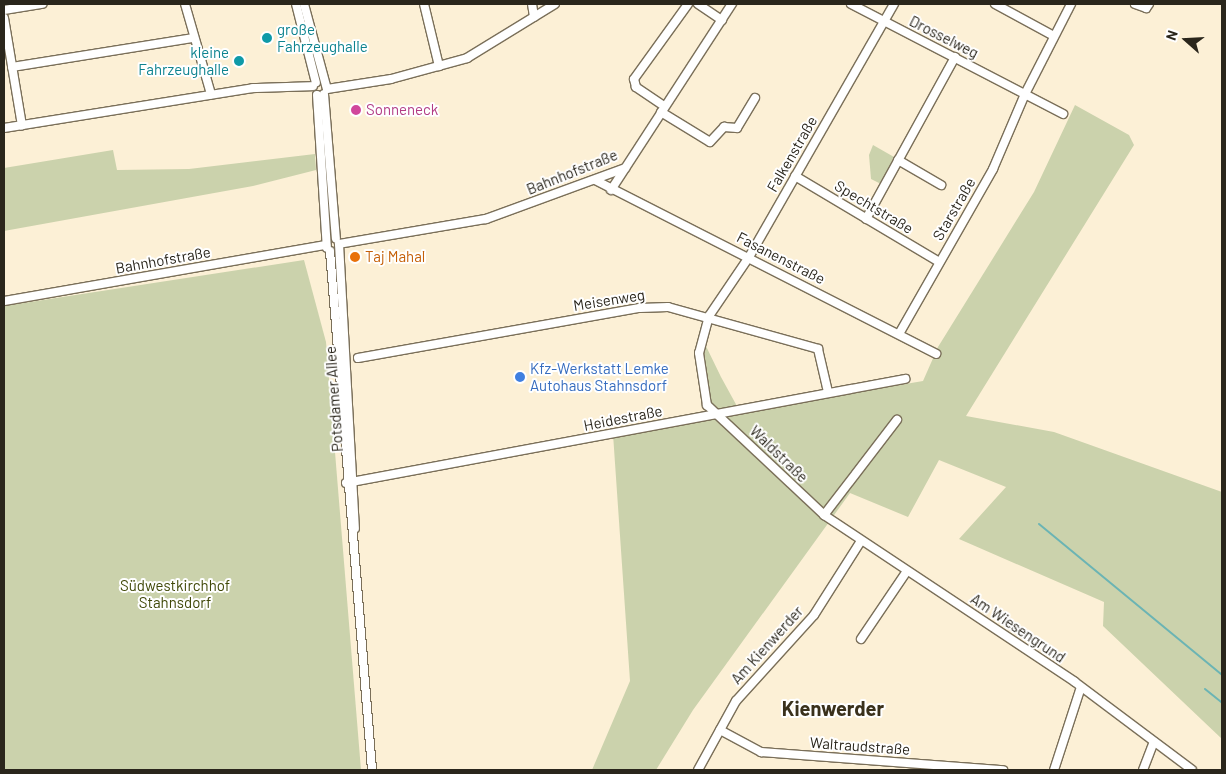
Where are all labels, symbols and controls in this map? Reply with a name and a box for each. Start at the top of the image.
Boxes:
street label: Drosselweg [906,12,982,62]
north arrow [1161,15,1211,65]
place label: große Fahrzeughalle [277,20,368,55]
text: N [1162,28,1181,42]
marker: große Fahrzeughalle [261,32,273,44]
place label: kleine Fahrzeughalle [138,43,229,78]
marker: kleine Fahrzeughalle [233,55,245,67]
place label: Sonneneck [366,101,438,119]
marker: Sonneneck [350,104,362,116]
street label: Falkenstraße [763,113,821,195]
street label: Bahnhofstraße [524,146,620,198]
street label: Starstraße [929,174,979,244]
street label: Spechtstraße [831,177,917,237]
street label: Fasanenstraße [734,228,828,288]
street label: Bahnhofstraße [114,243,212,277]
place label: Taj Mahal [365,248,425,266]
marker: Taj Mahal [349,251,361,263]
street label: Meisenweg [572,285,646,315]
street label: Potsdamer Allee [321,346,347,452]
place label: Kfz-Werkstatt Lemke Autohaus Stahnsdorf [530,359,669,394]
marker: Kfz-Werkstatt Lemke Autohaus Stahnsdorf [514,371,526,383]
street label: Heidestraße [582,402,664,434]
street label: Waldstraße [746,422,812,486]
park label: Südwestkirchhof Stahnsdorf [120,576,230,611]
street label: Am Wiesengrund [967,590,1069,666]
street label: Am Kienwerder [727,602,807,688]
district label: Kienwerder [782,696,884,720]
street label: Waltraudstraße [809,734,911,758]

